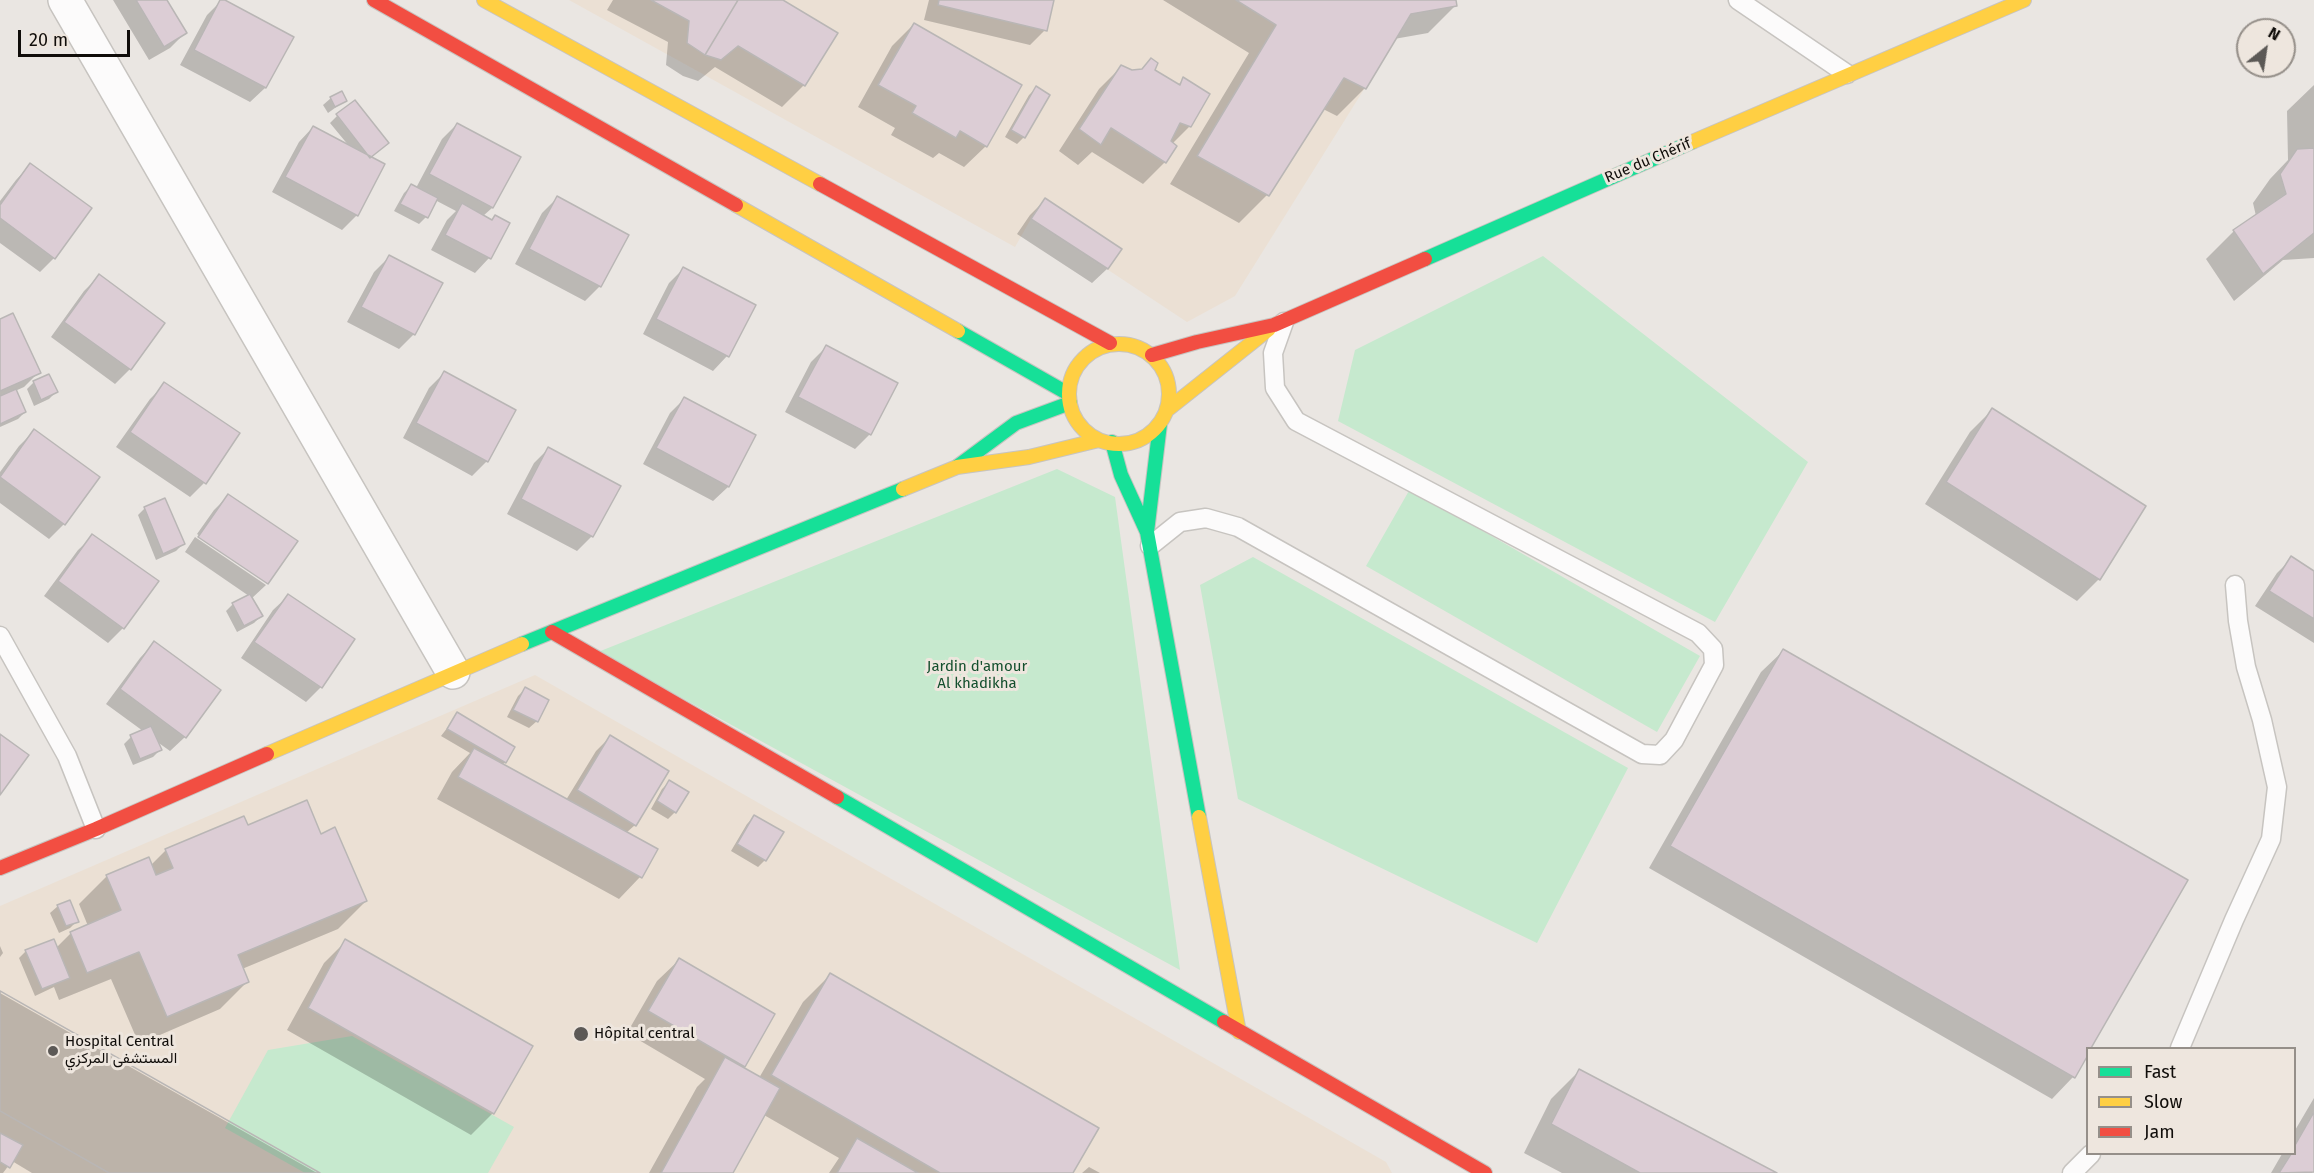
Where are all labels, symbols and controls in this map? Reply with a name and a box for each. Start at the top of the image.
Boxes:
scale bar [21,18,134,56]
north arrow [2236,18,2296,78]
text: N [2265,23,2284,45]
text: 20 m [29,29,68,51]
street label: Rue du Chérif [1602,135,1694,187]
park label: Jardin d'amour Al khadikha [927,658,1027,693]
marker: Hôpital central [572,1025,590,1043]
place label: Hôpital central [594,1025,695,1043]
place label: Hospital Central المستشفى المركزي [65,1033,177,1068]
marker: Hospital Central المستشفى المركزي [46,1044,60,1058]
legend [2086,1047,2296,1155]
text: Fast [2144,1061,2176,1083]
text: Slow [2144,1091,2182,1113]
text: Jam [2144,1121,2175,1143]

